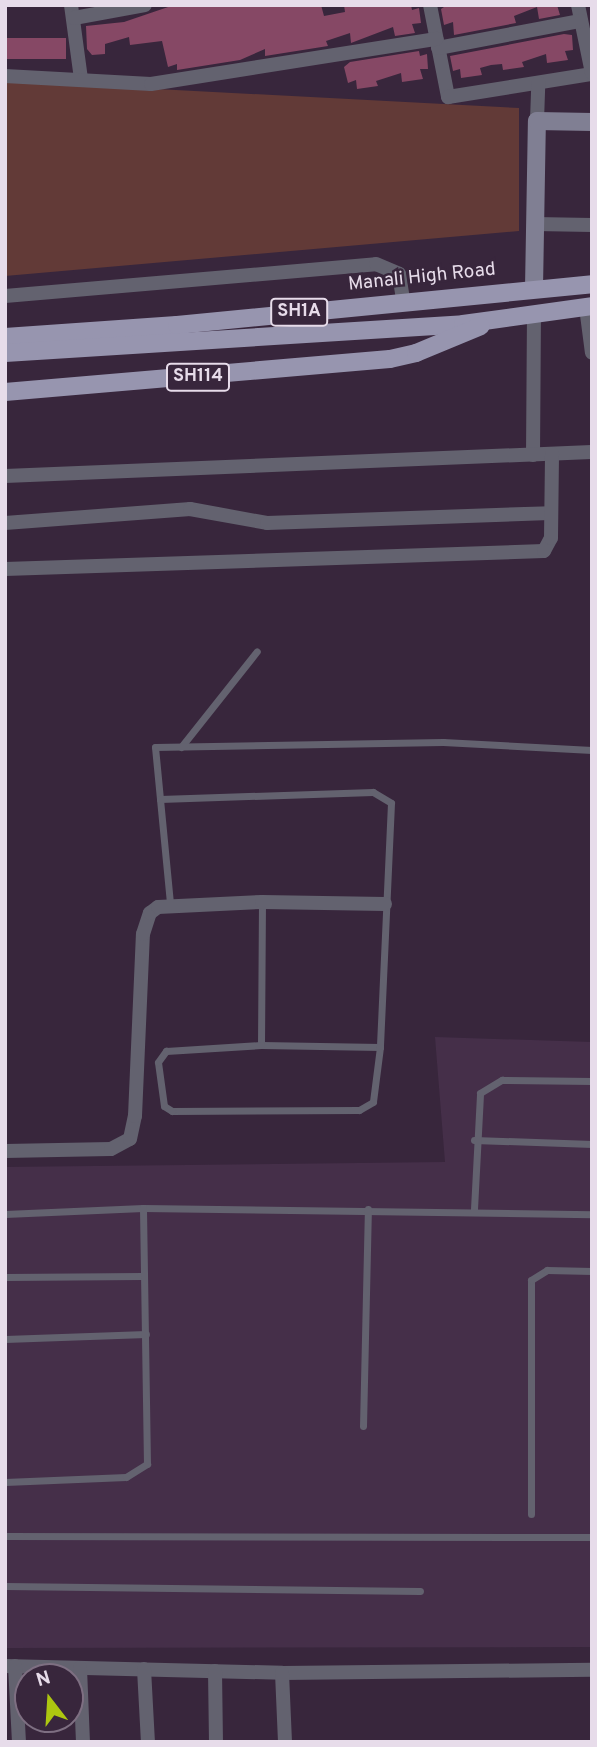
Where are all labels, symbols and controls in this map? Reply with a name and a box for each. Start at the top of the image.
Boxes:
street label: Manali High Road [347,259,497,297]
road number: SH1A [269,298,329,326]
road number: SH114 [165,362,231,391]
north arrow [14,1663,84,1733]
text: N [33,1666,53,1693]

